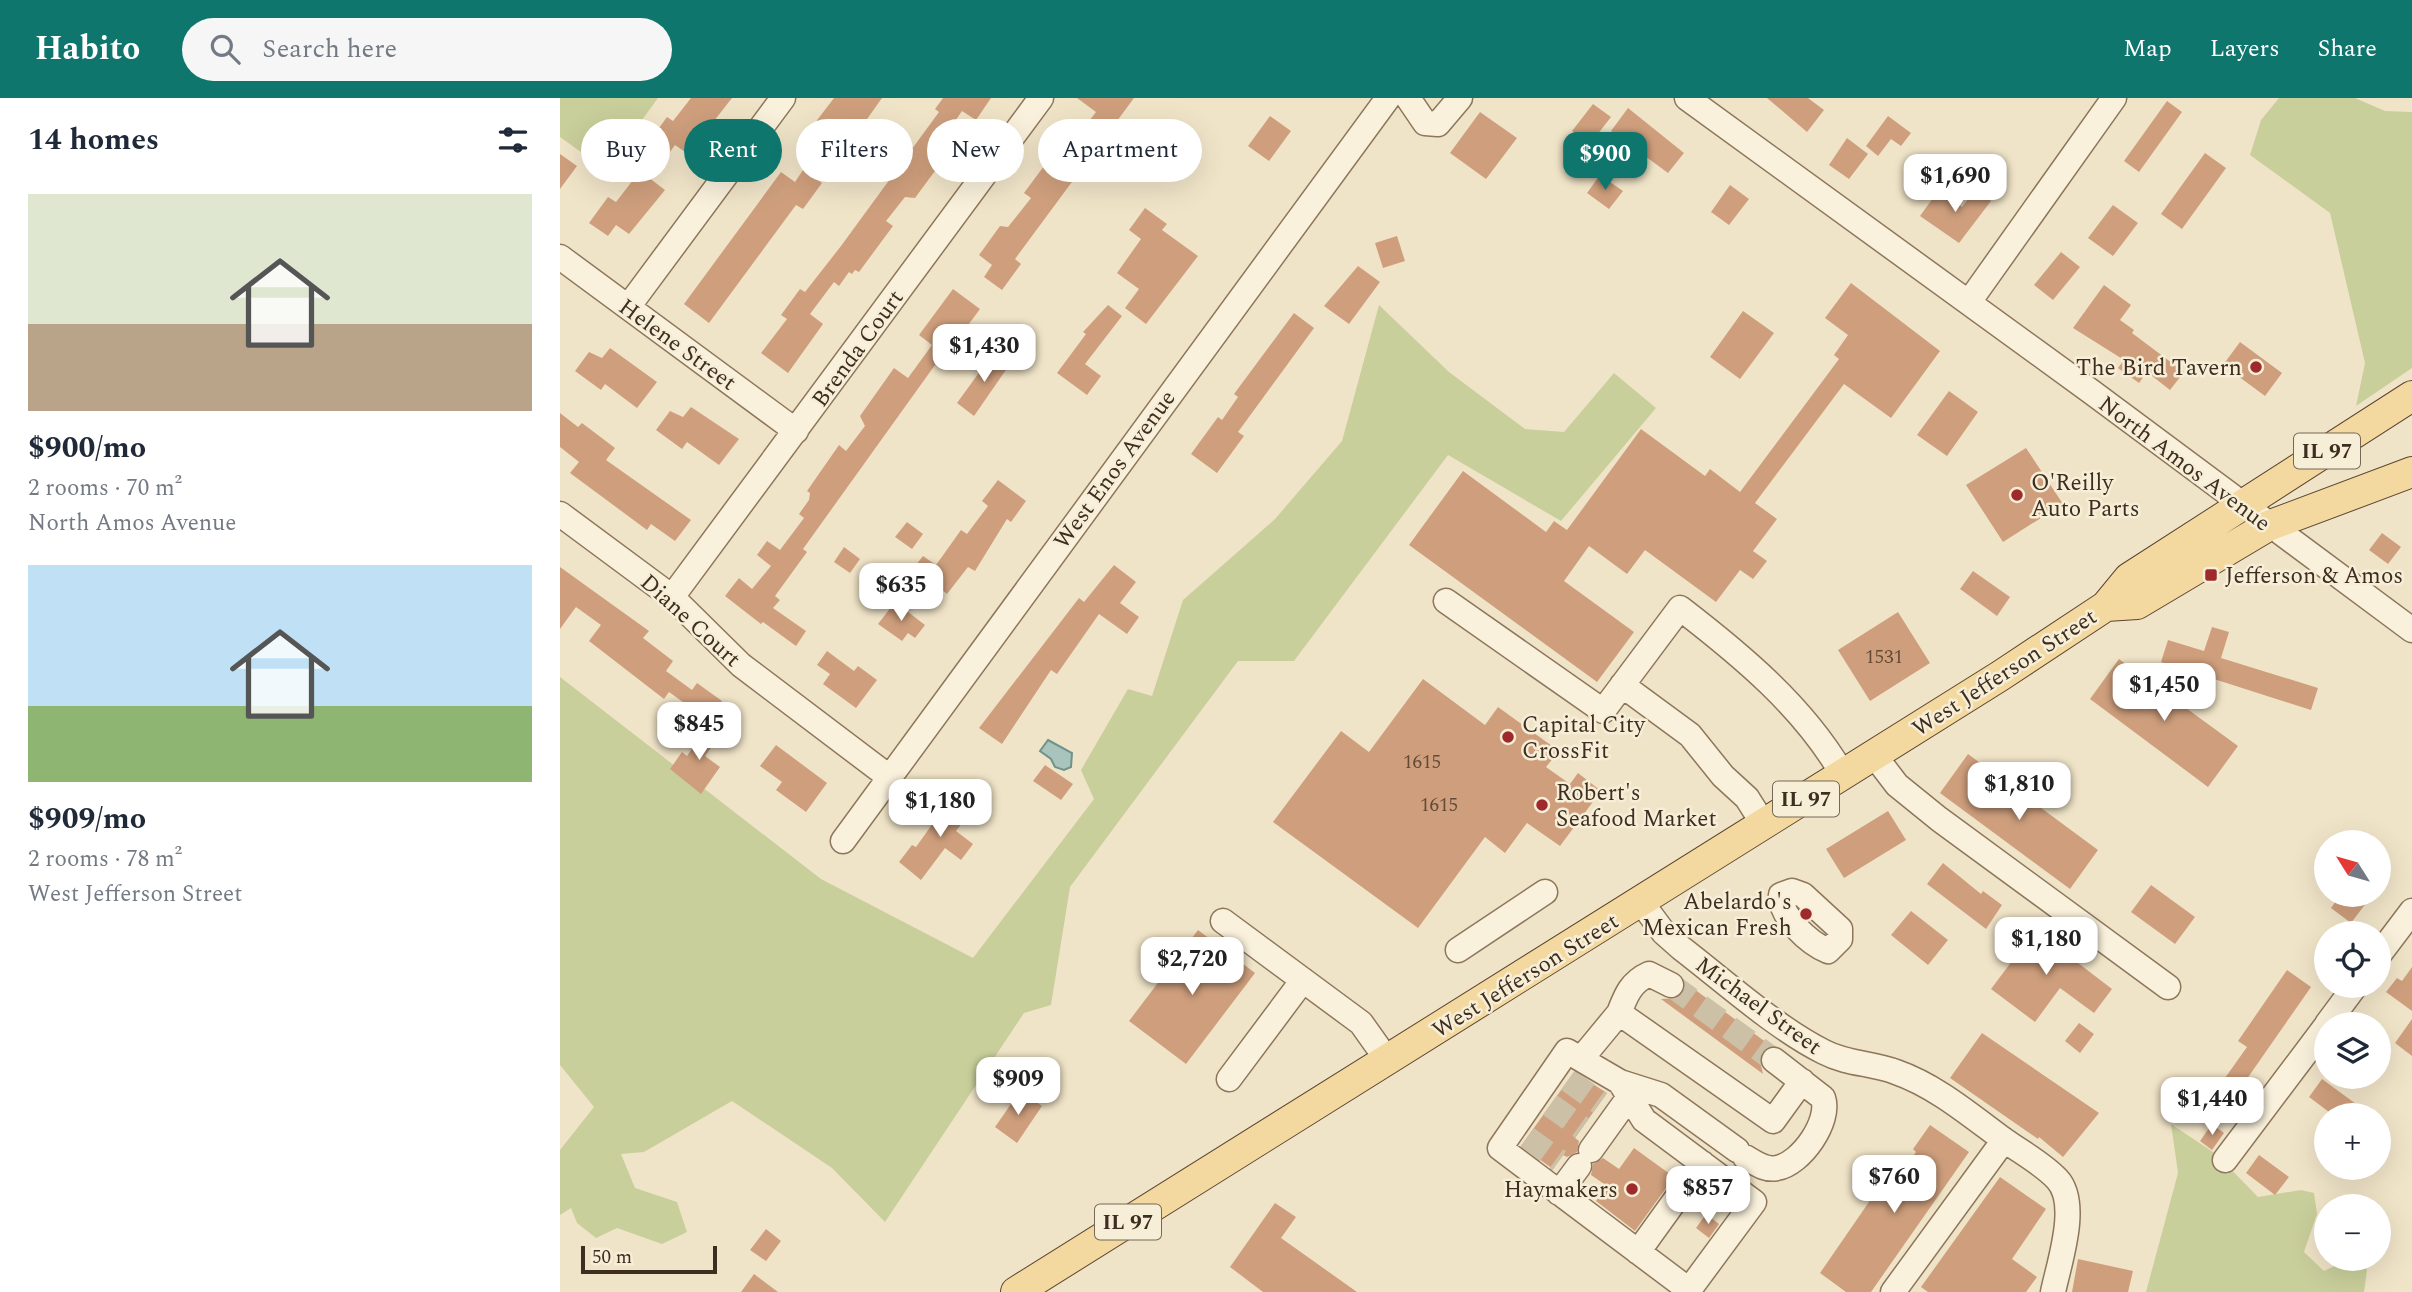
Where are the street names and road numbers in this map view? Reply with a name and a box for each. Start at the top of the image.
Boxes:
street label: Brenda Court [804,283,913,415]
street label: Helene Street [611,290,743,400]
street label: West Enos Avenue [1045,383,1185,557]
street label: North Amos Avenue [2090,388,2278,541]
road number: IL 97 [2294,434,2360,468]
street label: Diane Court [632,566,748,676]
street label: West Jefferson Street [1905,600,2104,746]
road number: IL 97 [1773,782,1839,816]
street label: West Jefferson Street [1426,905,1626,1048]
street label: Michael Street [1688,948,1829,1064]
road number: IL 97 [1095,1204,1161,1240]

